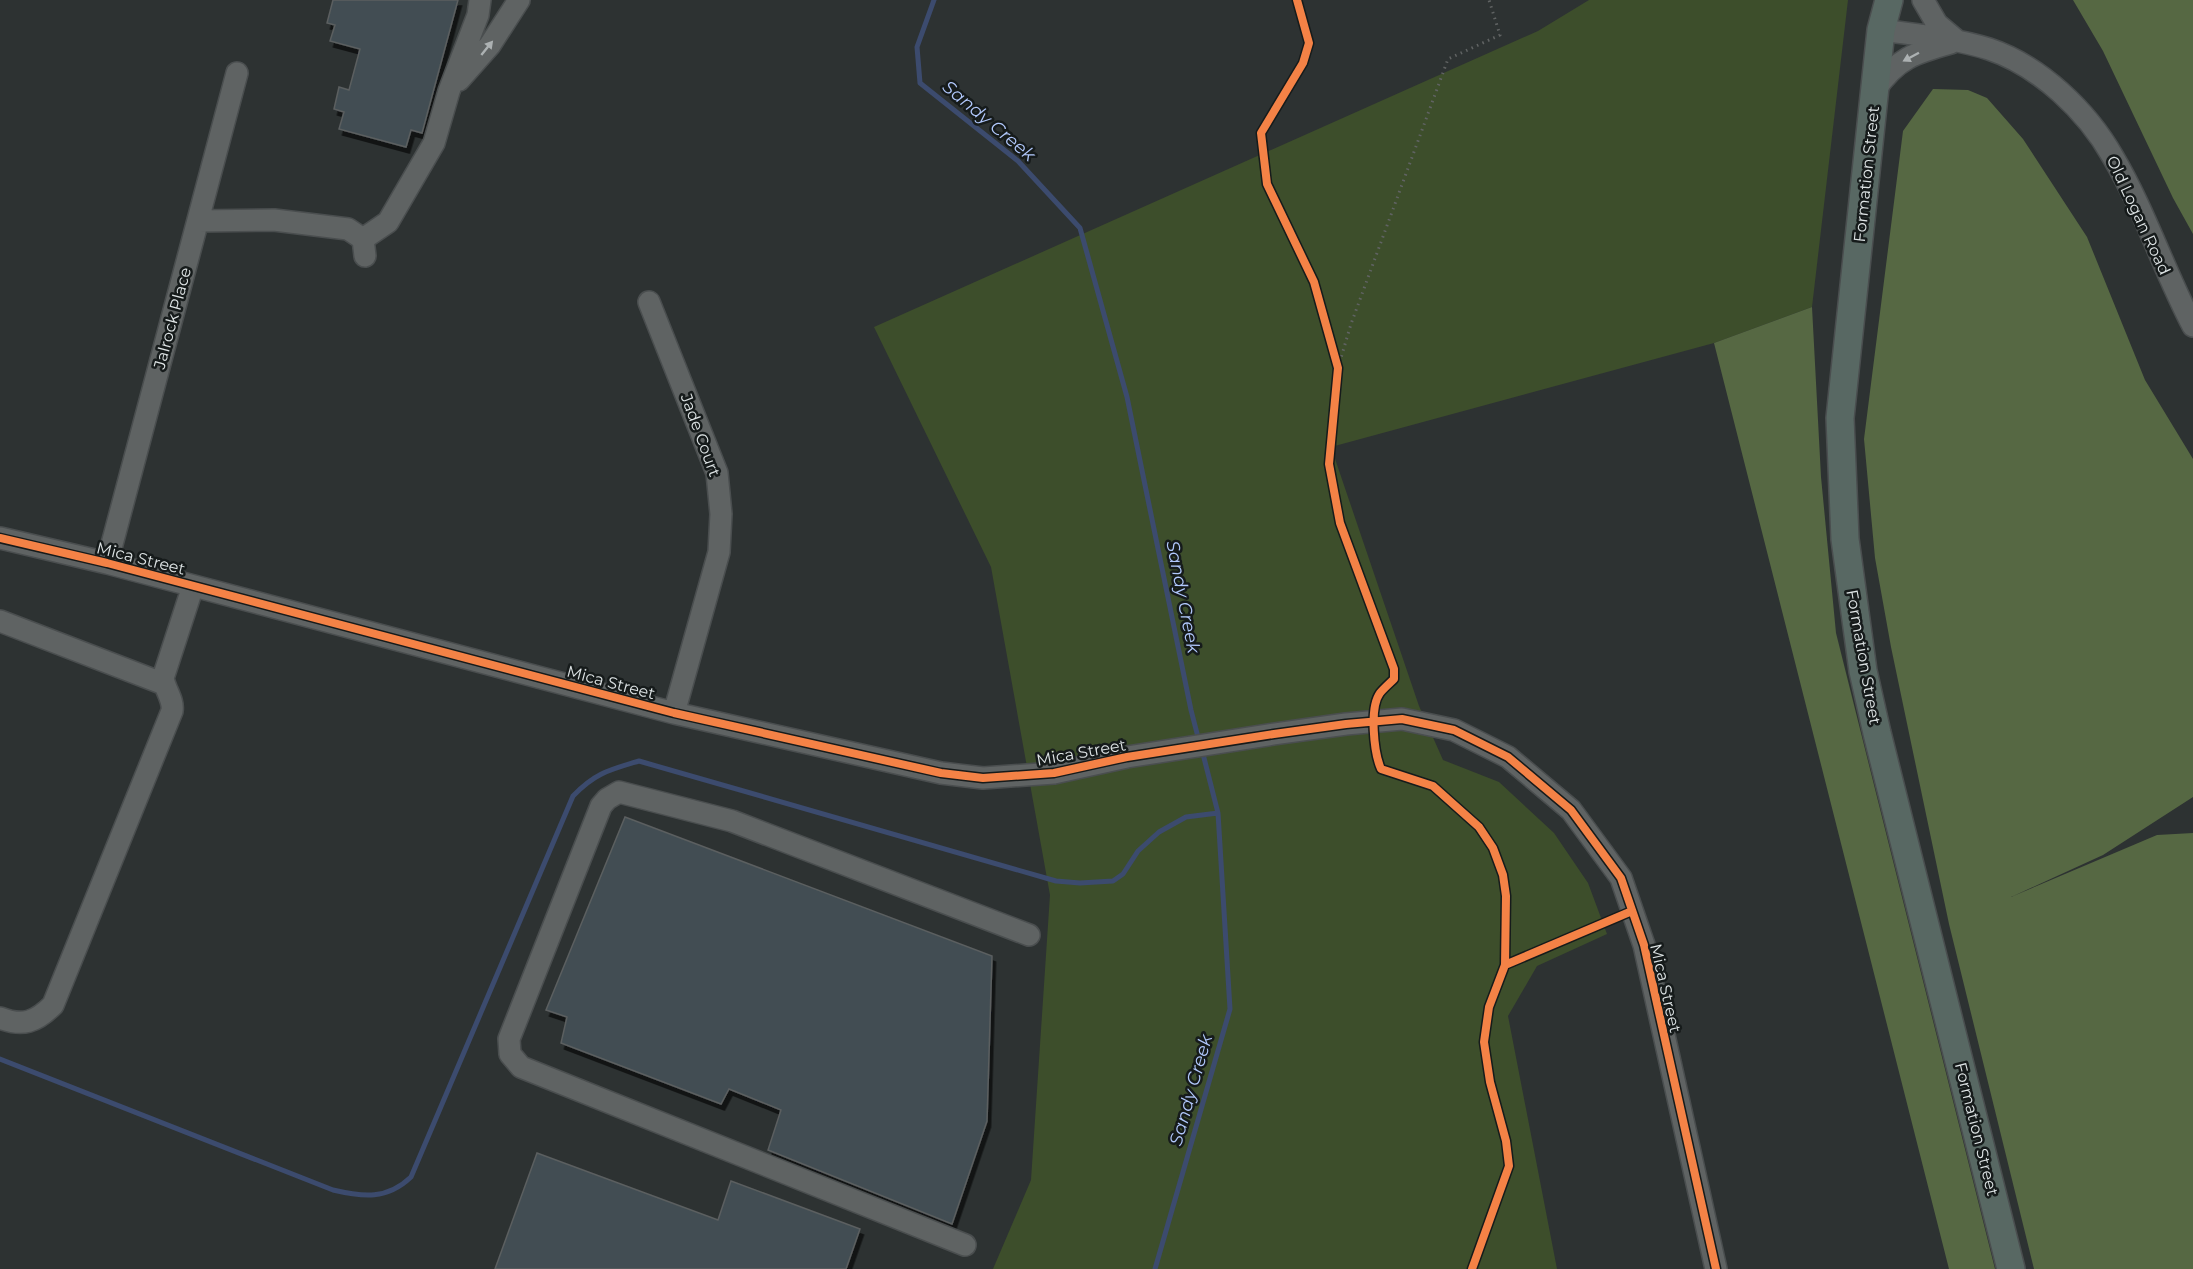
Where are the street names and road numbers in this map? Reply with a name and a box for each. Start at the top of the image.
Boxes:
street label: Formation Street [1850,105,1883,243]
street label: Old Logan Road [2103,153,2174,278]
street label: Jalrock Place [150,265,195,372]
street label: Jade Court [676,390,725,480]
street label: Mica Street [95,538,188,579]
street label: Formation Street [1842,588,1885,727]
street label: Mica Street [565,662,658,704]
street label: Mica Street [1035,735,1128,770]
street label: Mica Street [1646,942,1685,1035]
street label: Formation Street [1951,1060,2002,1198]

